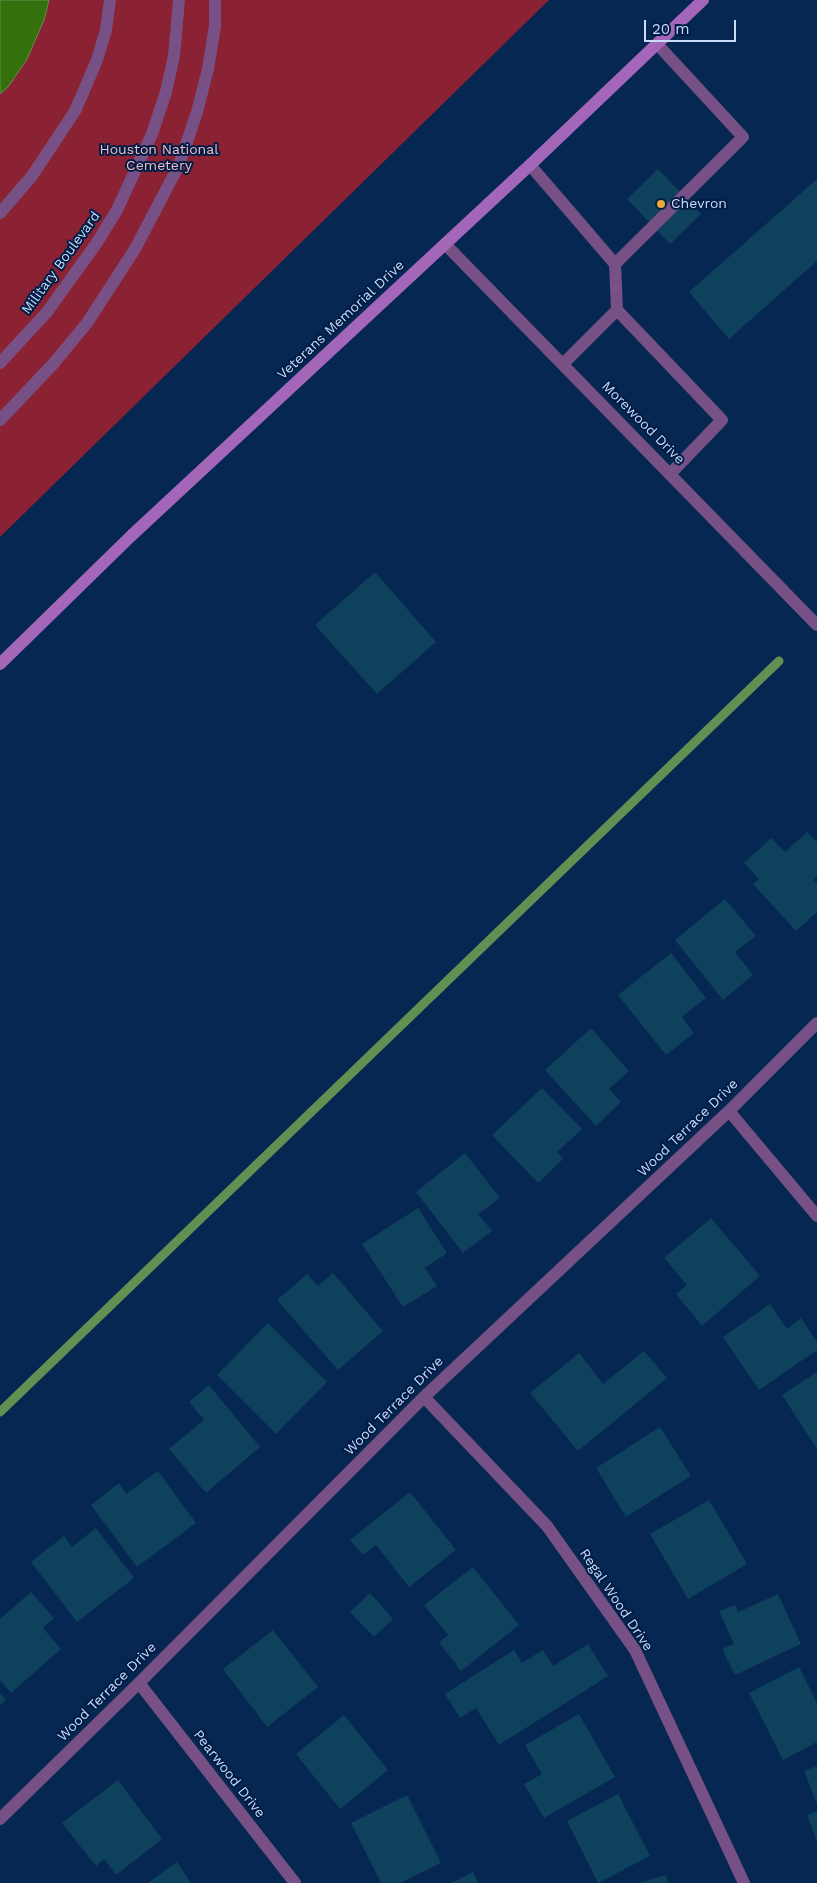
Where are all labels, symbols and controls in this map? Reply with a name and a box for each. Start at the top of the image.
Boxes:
scale bar [647,10,740,42]
text: 20 m [652,20,690,38]
park label: Houston National Cemetery [100,142,218,174]
place label: Chevron [671,196,727,212]
marker: Chevron [655,198,667,210]
street label: Military Boulevard [18,208,104,318]
street label: Veterans Memorial Drive [274,257,408,383]
street label: Morewood Drive [598,378,688,468]
street label: Wood Terrace Drive [634,1076,742,1180]
street label: Wood Terrace Drive [341,1353,447,1459]
street label: Regal Wood Drive [576,1546,656,1654]
street label: Wood Terrace Drive [54,1639,160,1745]
street label: Pearwood Drive [190,1727,268,1821]

